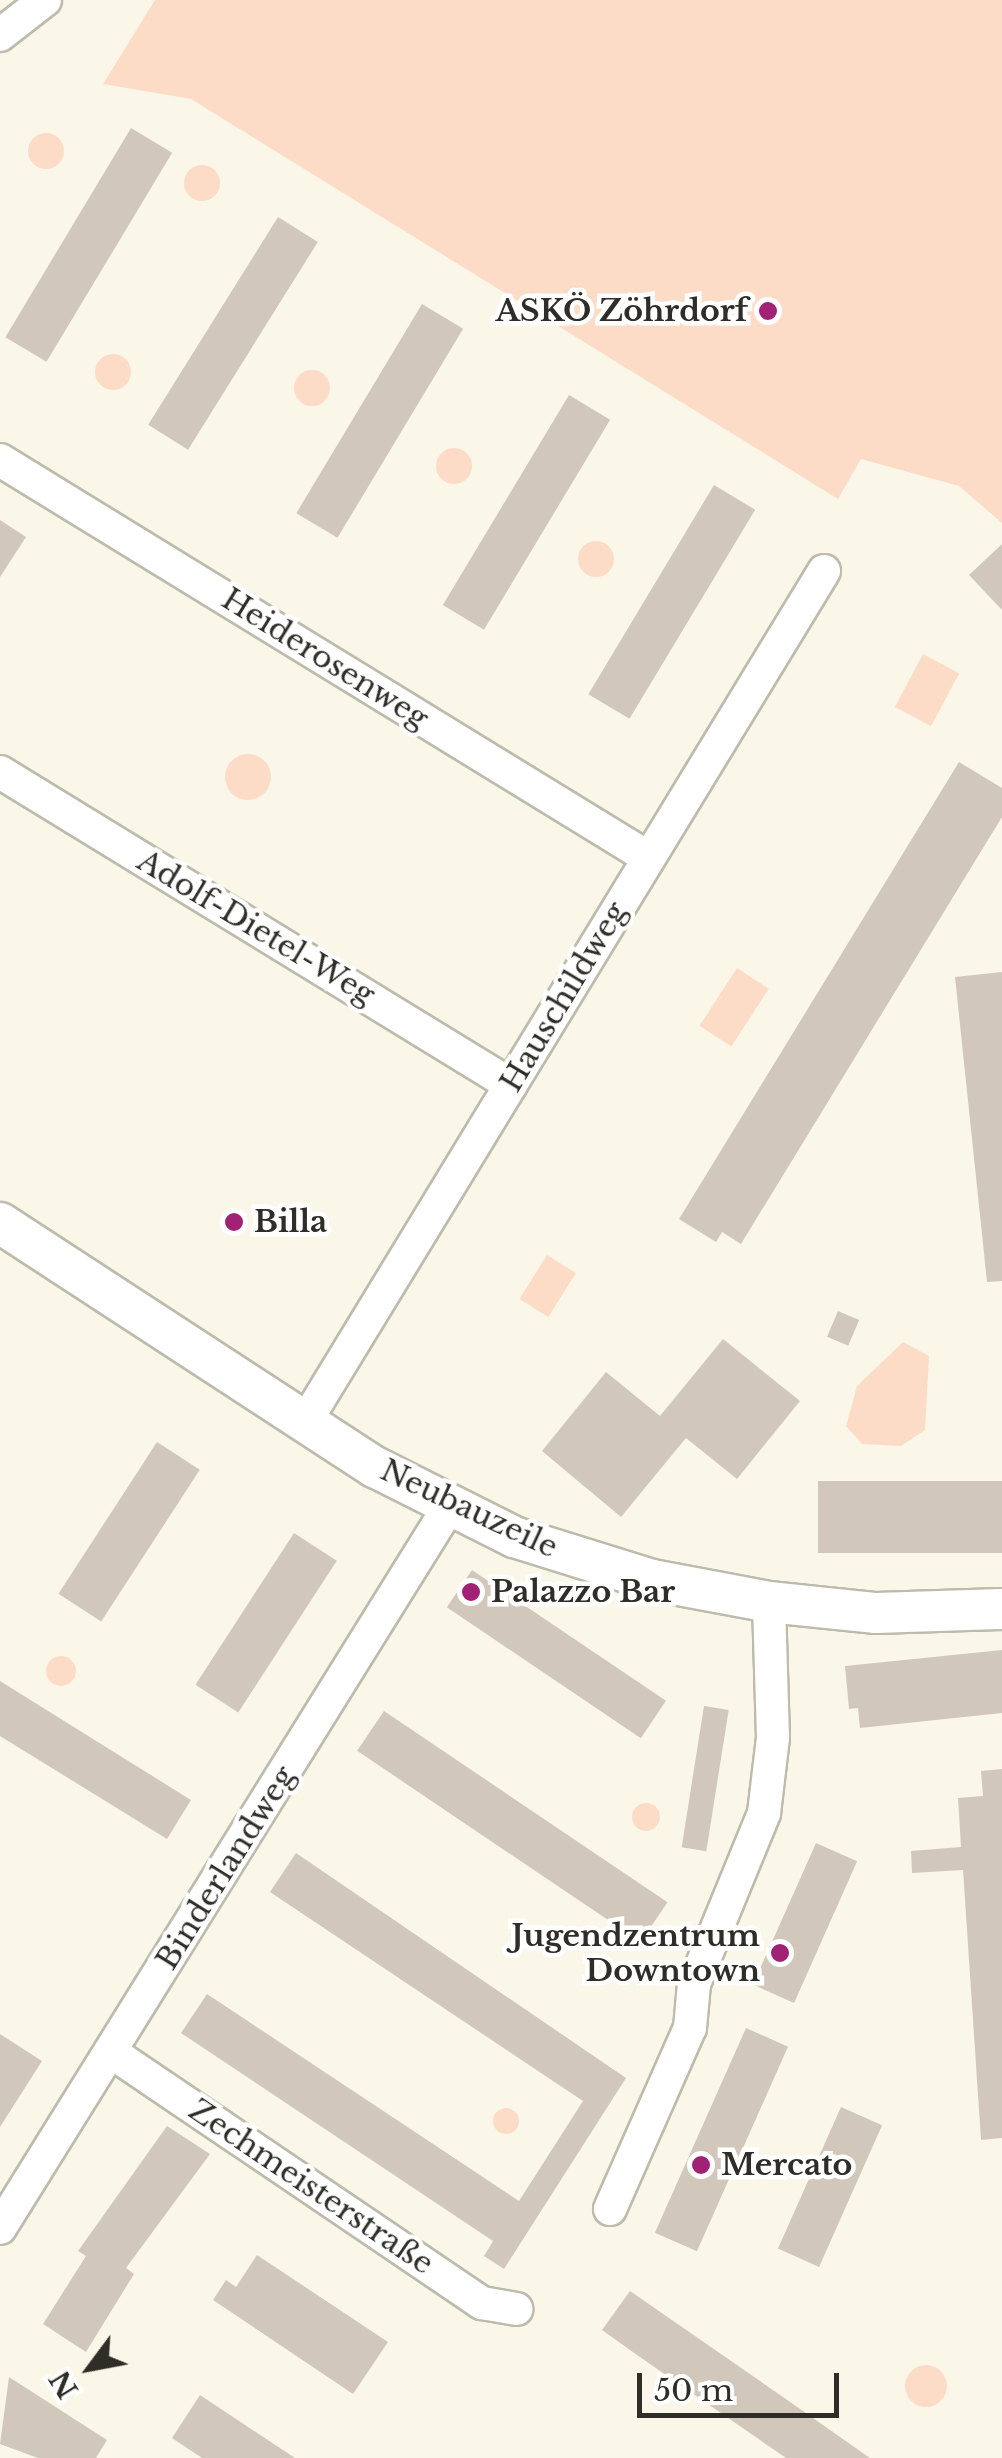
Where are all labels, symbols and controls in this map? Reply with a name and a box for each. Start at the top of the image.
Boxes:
place label: ASKÖ Zöhrdorf [496,293,748,329]
marker: ASKÖ Zöhrdorf [757,300,779,322]
street label: Heiderosenweg [215,581,435,737]
street label: Adolf-Dietel-Weg [131,843,381,1013]
street label: Hauschildweg [493,896,635,1098]
place label: Billa [254,1204,327,1240]
marker: Billa [223,1211,245,1233]
street label: Neubauzeile [375,1452,563,1566]
place label: Palazzo Bar [491,1574,675,1610]
marker: Palazzo Bar [460,1581,482,1603]
street label: Binderlandweg [149,1760,303,1976]
place label: Jugendzentrum Downtown [511,1918,760,1988]
marker: Jugendzentrum Downtown [769,1942,791,1964]
street label: Zechmeisterstraße [182,2092,440,2282]
place label: Mercato [721,2147,852,2183]
marker: Mercato [690,2154,712,2176]
north arrow [40,2318,140,2418]
scale bar [642,2353,844,2415]
text: N [42,2364,86,2405]
text: 50 m [654,2372,733,2409]

